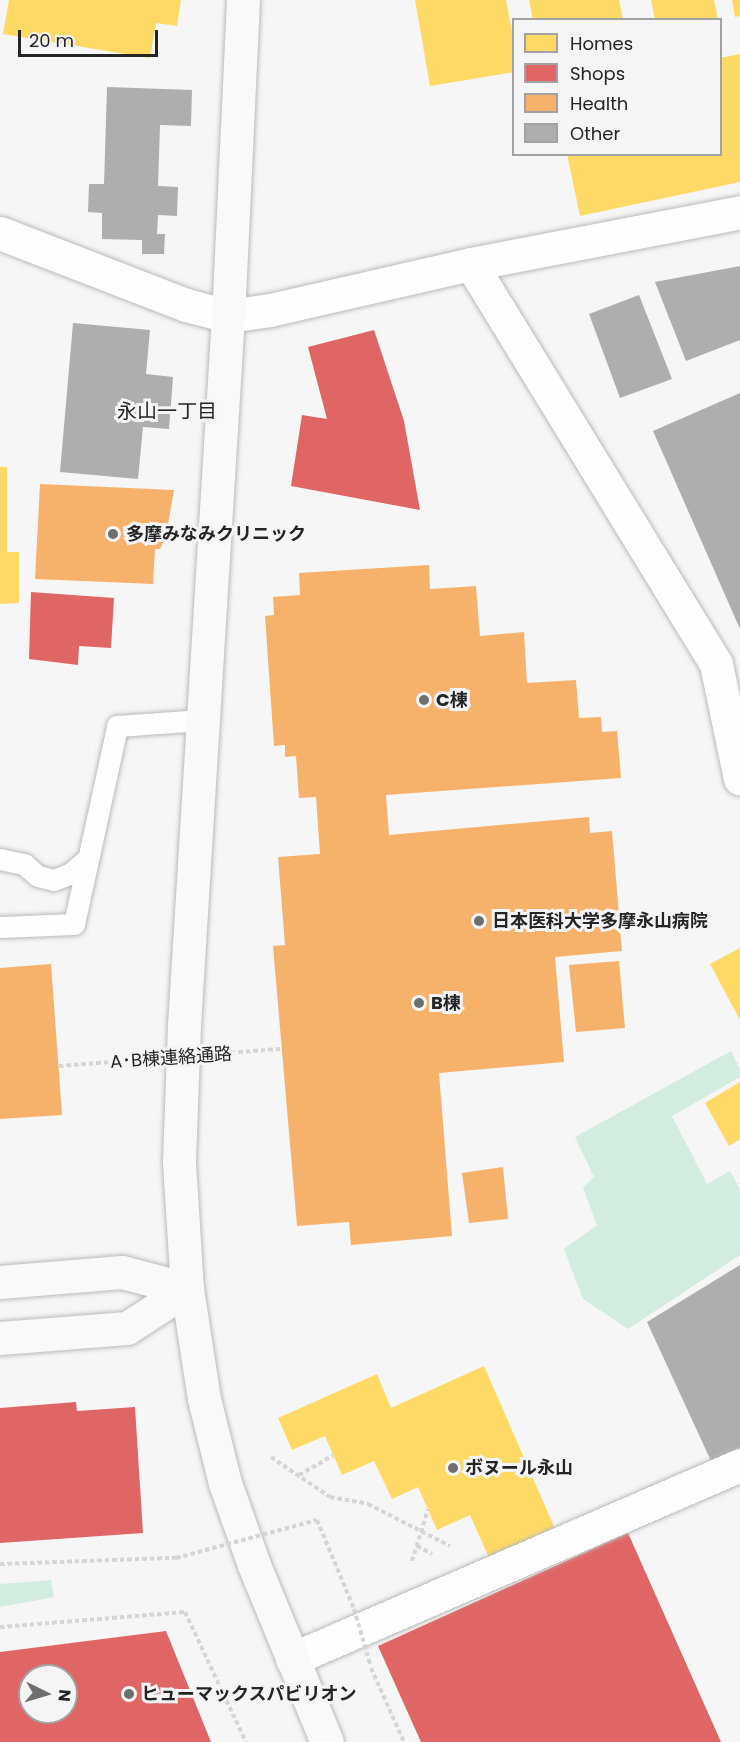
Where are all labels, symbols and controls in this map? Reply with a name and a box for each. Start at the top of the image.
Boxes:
scale bar [21,18,160,56]
legend [512,18,722,156]
text: 20 m [29,28,74,53]
text: Homes [570,31,633,56]
text: Shops [570,61,625,86]
text: Health [570,91,628,116]
text: Other [570,121,620,146]
district label: 永山一丁目 [117,399,217,423]
place label: 多摩みなみクリニック [126,523,306,545]
marker: 多摩みなみクリニック [104,525,122,543]
place label: C棟 [436,689,468,711]
marker: C棟 [417,693,431,707]
place label: 日本医科大学多摩永山病院 [492,910,708,932]
marker: 日本医科大学多摩永山病院 [470,912,488,930]
place label: B棟 [431,992,461,1014]
marker: B棟 [412,996,426,1010]
street label: A･B棟連絡通路 [109,1043,233,1073]
place label: ボヌール永山 [465,1457,573,1479]
marker: ボヌール永山 [446,1461,460,1475]
north arrow [18,1664,78,1724]
place label: ヒューマックスパビリオン [141,1683,357,1705]
marker: ヒューマックスパビリオン [122,1687,136,1701]
text: N [52,1688,76,1702]

